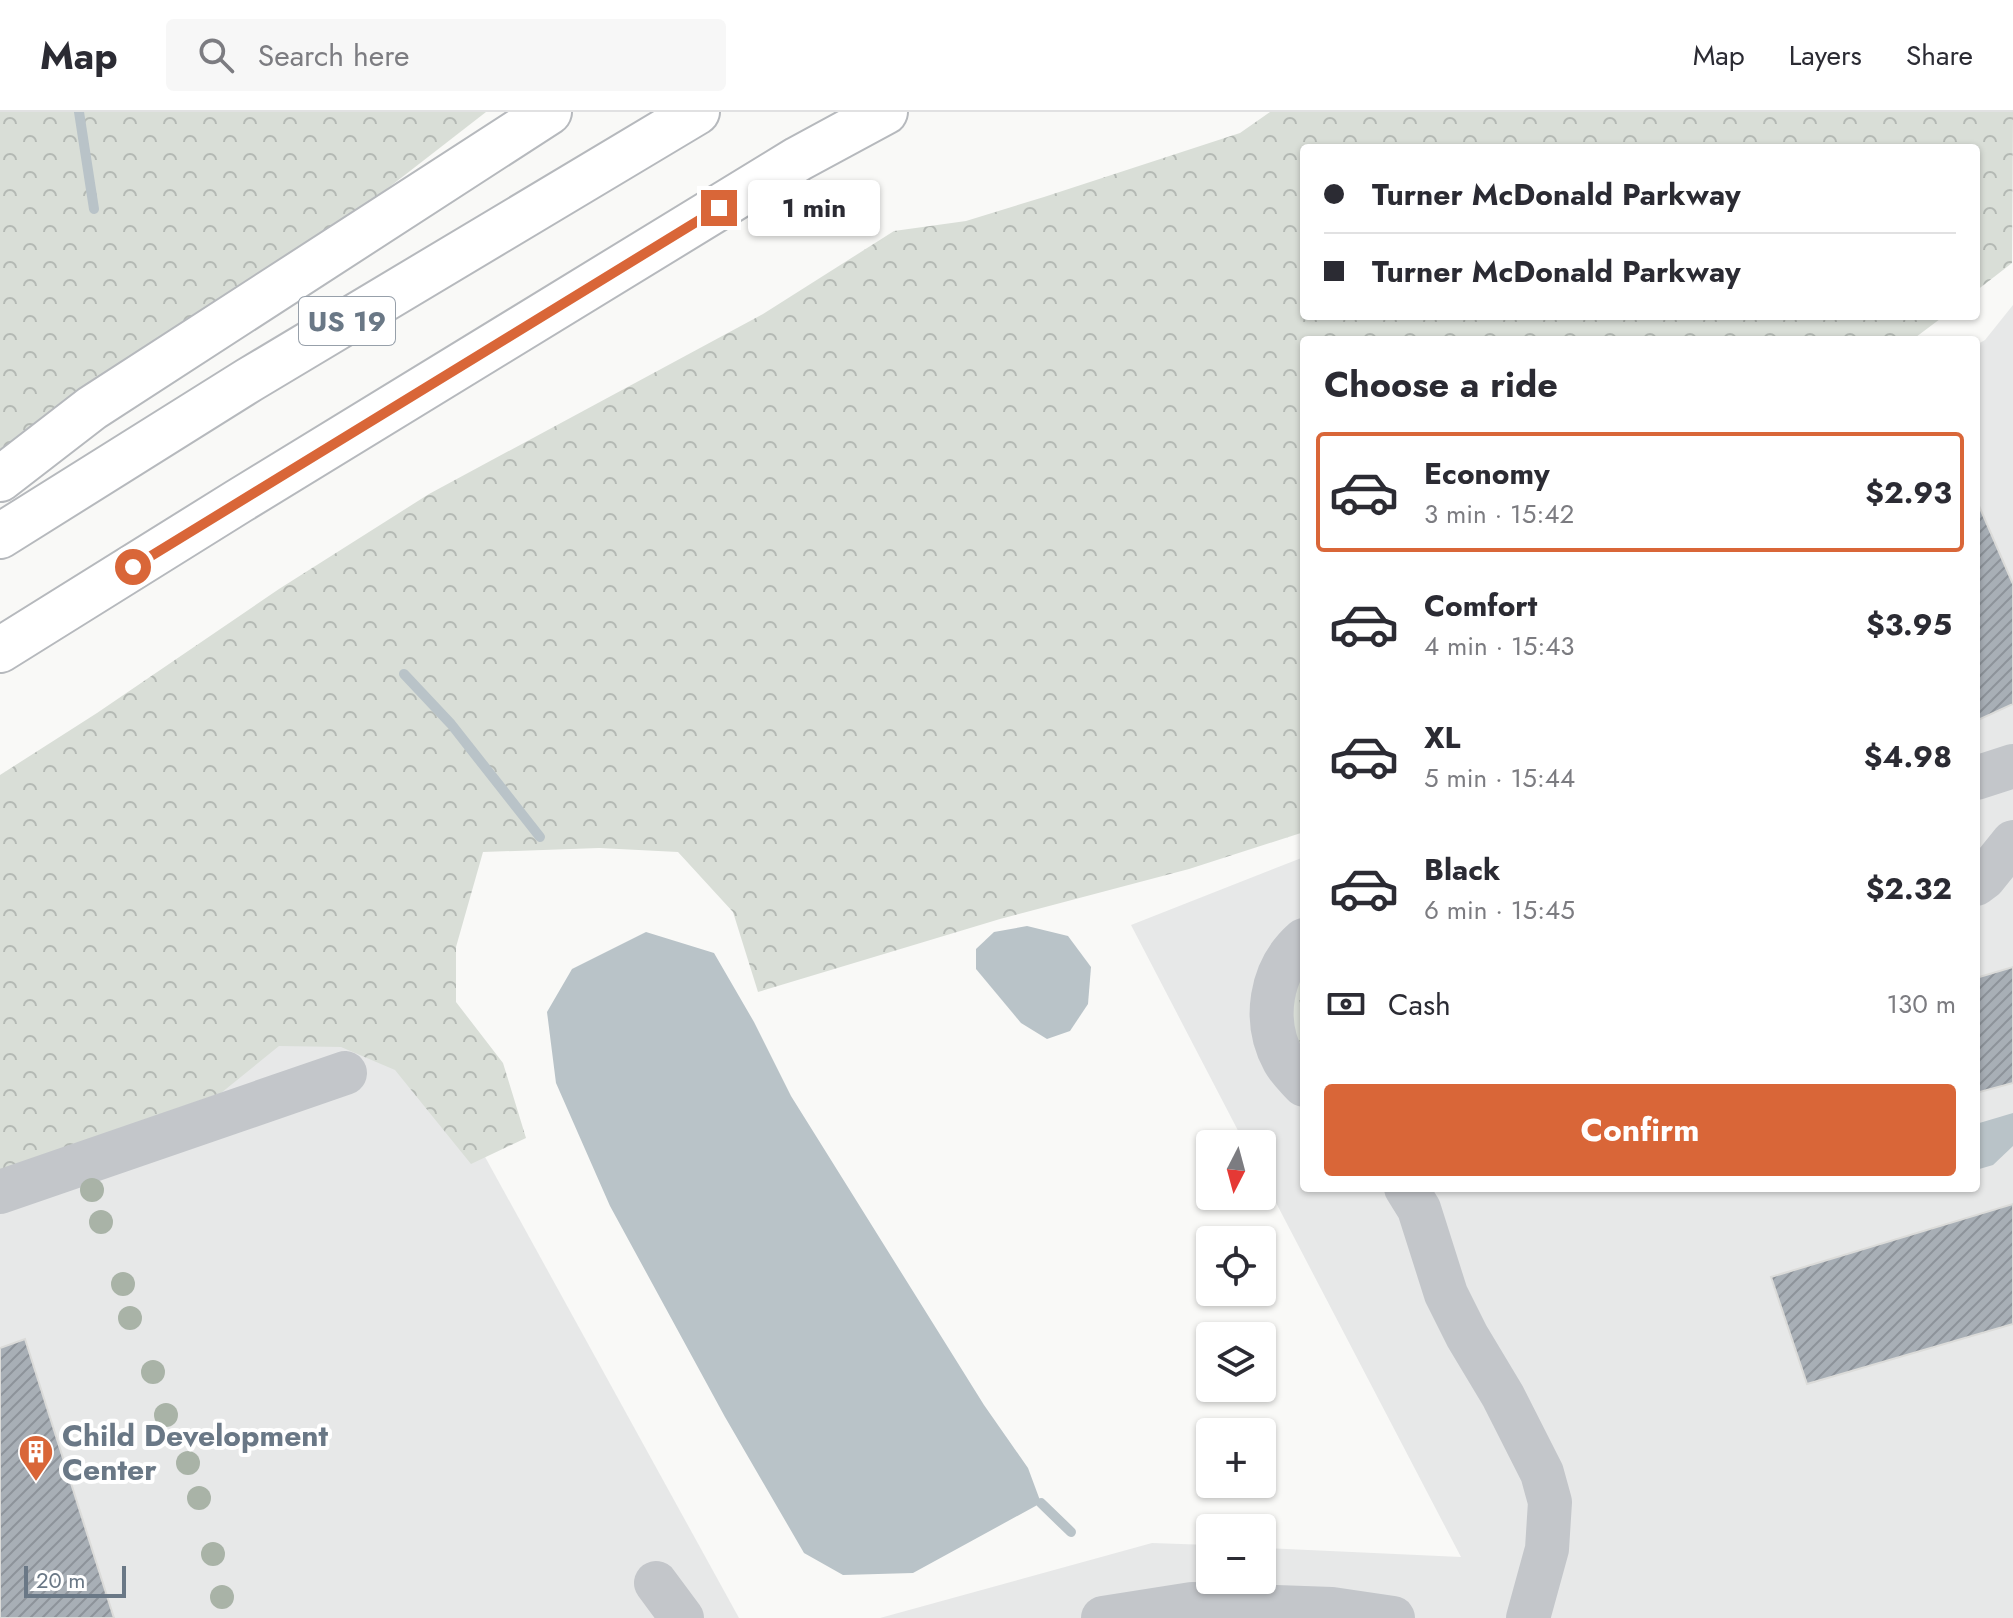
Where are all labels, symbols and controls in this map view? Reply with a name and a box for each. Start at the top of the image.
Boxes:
search box [166,19,726,91]
text: Map [40,28,118,83]
icon: search [194,33,238,77]
text: Search here [258,34,410,77]
text: Map [1693,35,1745,76]
text: Layers [1789,35,1862,76]
text: Share [1906,35,1973,76]
text: Turner McDonald Parkway [1372,173,1741,216]
callout: 1 min [747,180,879,236]
text: 1 min [782,189,846,227]
route end [701,190,737,226]
text: Turner McDonald Parkway [1372,250,1741,293]
road number: US 19 [299,297,395,345]
text: Choose a ride [1324,358,1558,410]
text: Economy [1424,452,1550,495]
icon: car [1328,456,1400,528]
text: $2.93 [1865,471,1952,514]
text: 3 min · 15:42 [1424,495,1574,533]
route start [115,549,151,585]
text: Comfort [1424,584,1537,627]
icon: car [1328,588,1400,660]
text: $3.95 [1866,603,1952,646]
text: 4 min · 15:43 [1424,627,1575,665]
text: XL [1424,716,1460,759]
icon: car [1328,720,1400,792]
text: $4.98 [1864,735,1952,778]
text: 5 min · 15:44 [1424,759,1575,797]
text: Black [1424,848,1500,891]
icon: car [1328,852,1400,924]
text: $2.32 [1866,867,1952,910]
text: 6 min · 15:45 [1424,891,1575,929]
icon: cash [1324,982,1368,1026]
text: Cash [1388,983,1451,1026]
text: 130 m [1886,985,1956,1023]
button: Confirm [1324,1084,1956,1176]
north arrow [1196,1130,1276,1210]
map controls [1196,1130,1276,1594]
button: locate [1196,1226,1276,1306]
button: layers [1196,1322,1276,1402]
place label: Child Development Center [62,1414,329,1491]
button: + [1196,1418,1276,1498]
building icon: Child Development Center [17,1433,55,1483]
button: − [1196,1514,1276,1594]
scale bar [24,1562,126,1598]
text: 20 m [36,1564,85,1596]

